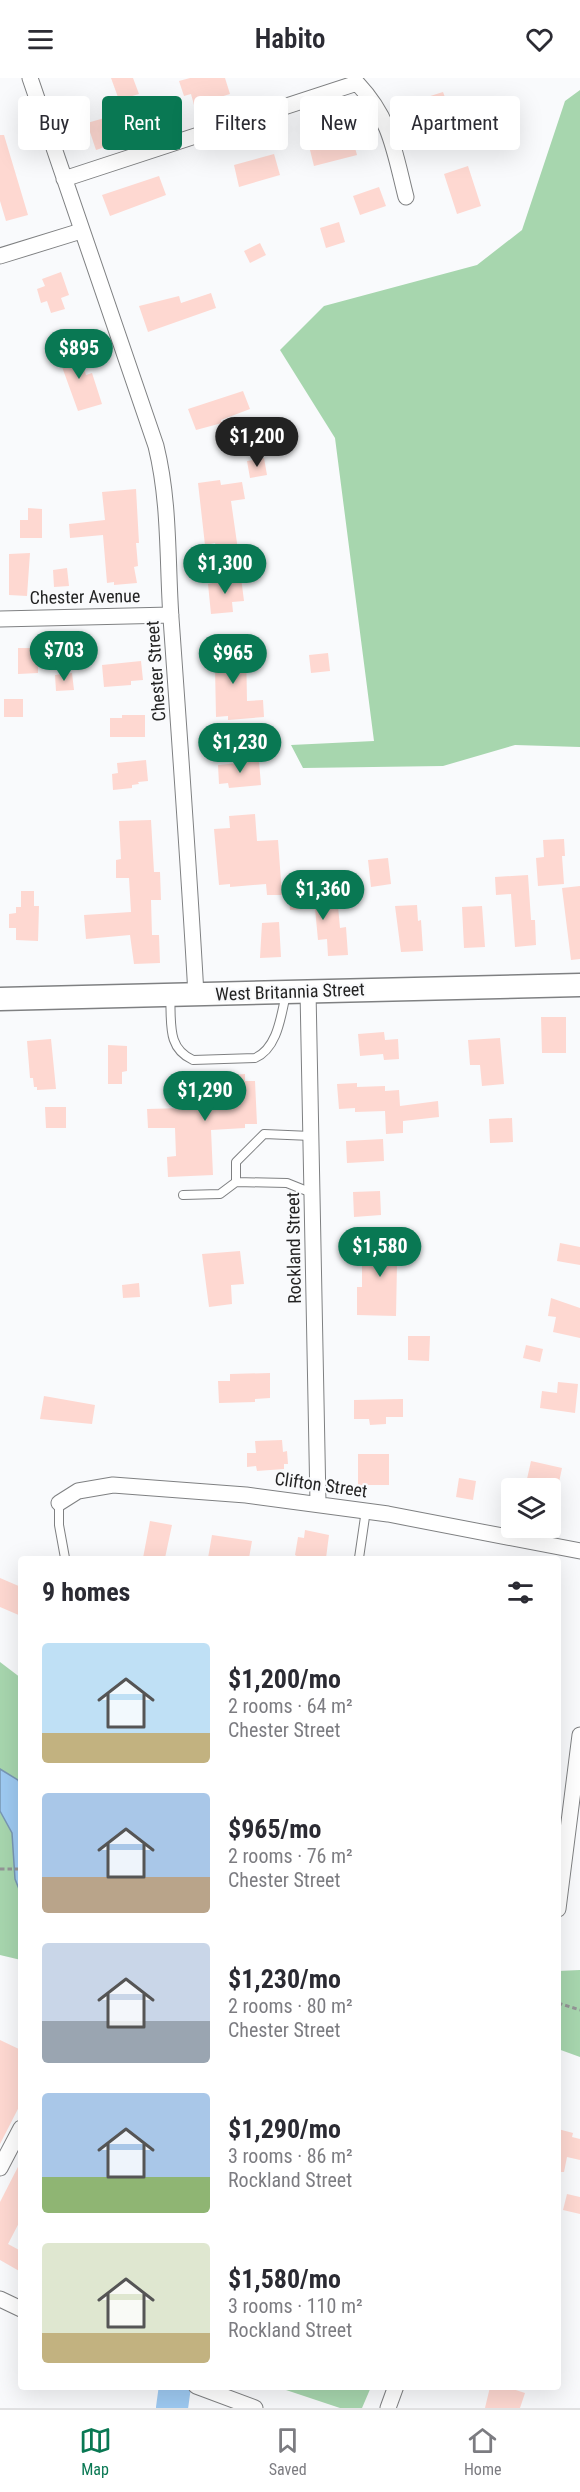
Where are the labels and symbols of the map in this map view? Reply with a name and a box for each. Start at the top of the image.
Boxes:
pin: $895 [43,329,115,380]
pin: $1,200 [208,417,306,468]
pin: $1,300 [176,544,274,595]
street label: Chester Avenue [29,585,141,608]
street label: Chester Street [142,620,170,722]
pin: $703 [28,631,100,682]
pin: $965 [197,634,269,685]
pin: $1,230 [191,723,289,774]
pin: $1,360 [274,870,372,921]
street label: West Britannia Street [215,978,365,1005]
pin: $1,290 [156,1071,254,1122]
street label: Rockland Street [282,1192,305,1304]
pin: $1,580 [331,1227,429,1278]
street label: Clifton Street [273,1468,369,1501]

